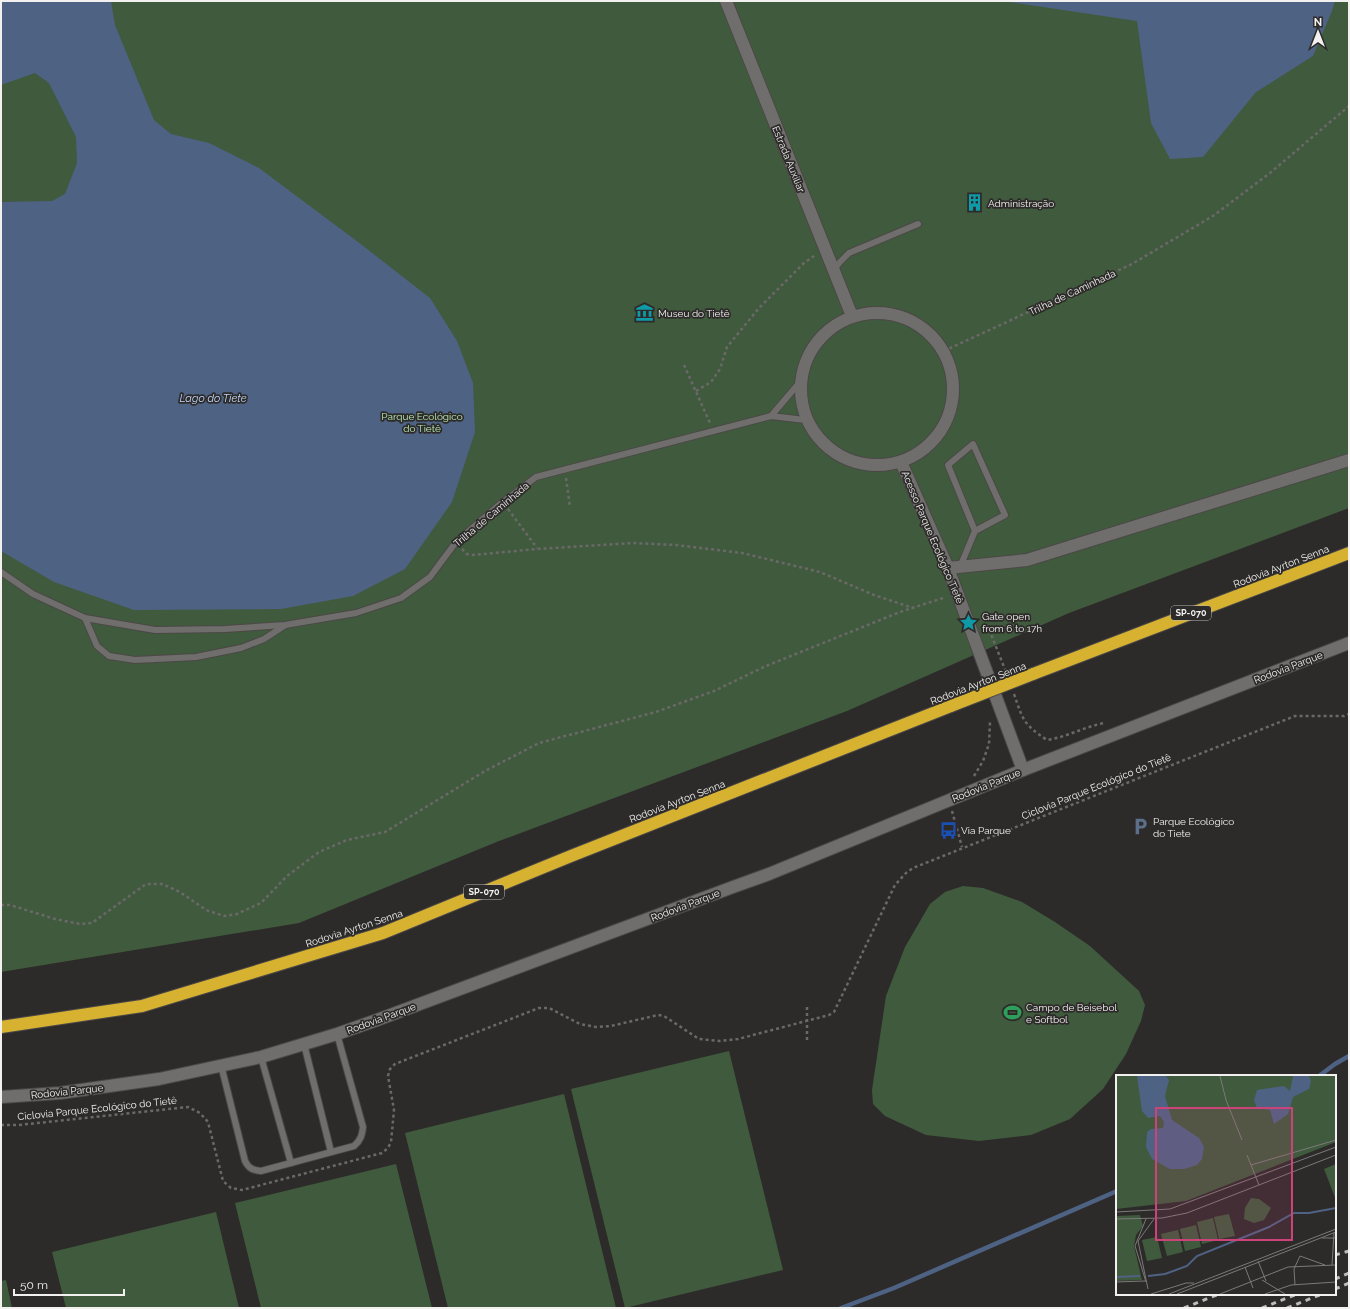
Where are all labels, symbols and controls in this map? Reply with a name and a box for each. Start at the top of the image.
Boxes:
north arrow [1298,12,1338,52]
text: N [1314,16,1322,29]
street label: Estrada Auxiliar [770,124,807,195]
building icon: Administração [965,193,985,213]
place label: Administração [988,198,1054,209]
street label: Trilha de Caminhada [1027,267,1117,317]
museum icon: Museu do Tietê [635,303,655,323]
place label: Museu do Tietê [658,308,730,319]
water label: Lago do Tiete [179,392,247,405]
park label: Parque Ecológico do Tietê [381,411,463,434]
street label: Acesso Parque Ecológico Tietê [900,469,966,605]
street label: Trilha de Caminhada [452,480,531,549]
street label: Rodovia Ayrton Senna [1232,543,1331,590]
road number: SP-070 [1171,606,1211,620]
place label: Gate open from 6 to 17h [982,611,1042,634]
place icon: Gate open from 6 to 17h [959,612,979,632]
street label: Rodovia Parque [1252,649,1324,686]
street label: Rodovia Ayrton Senna [929,660,1028,707]
street label: Ciclovia Parque Ecológico do Tietê [1020,751,1173,822]
street label: Rodovia Parque [950,767,1022,804]
street label: Rodovia Ayrton Senna [628,778,727,825]
place label: Parque Ecológico do Tiete [1153,816,1234,839]
parking icon: Parque Ecológico do Tiete [1130,817,1150,837]
bus stop icon: Via Parque [938,820,958,840]
place label: Via Parque [961,825,1011,836]
road number: SP-070 [464,885,504,899]
street label: Rodovia Parque [649,887,721,924]
street label: Rodovia Ayrton Senna [304,908,404,949]
street label: Rodovia Parque [345,1001,417,1036]
place label: Campo de Beisebol e Softbol [1026,1002,1117,1025]
sports icon: Campo de Beisebol e Softbol [1003,1003,1023,1023]
inset map [1116,1075,1336,1295]
street label: Rodovia Parque [30,1082,104,1101]
street label: Ciclovia Parque Ecológico do Tietê [17,1095,177,1122]
scale bar [14,1271,124,1297]
text: 50 m [20,1278,48,1292]

